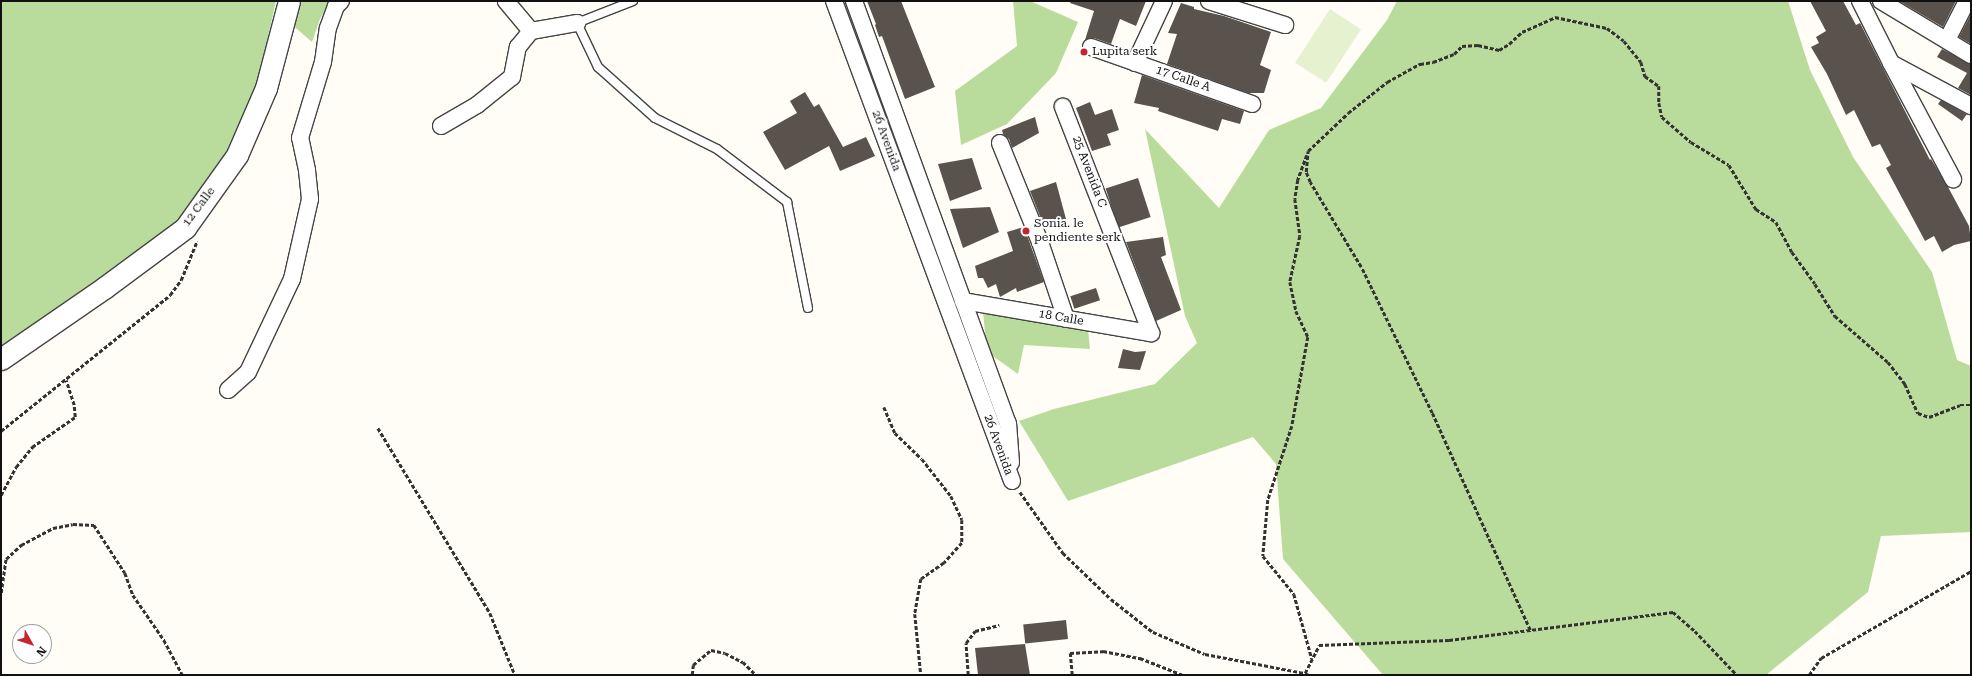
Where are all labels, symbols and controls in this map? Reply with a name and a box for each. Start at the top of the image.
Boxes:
place label: Lupita serk [1092,45,1157,59]
marker: Lupita serk [1079,47,1089,57]
street label: 17 Calle A [1154,63,1212,95]
street label: 26 Avenida [868,109,904,173]
street label: 25 Avenida C [1069,134,1109,210]
street label: 12 Calle [180,184,218,230]
place label: Sonia. le pendiente serk [1034,217,1121,245]
marker: Sonia. le pendiente serk [1021,226,1031,236]
street label: 18 Calle [1037,307,1085,329]
street label: 26 Avenida [980,413,1016,477]
north arrow [12,624,52,664]
text: N [33,644,49,659]

